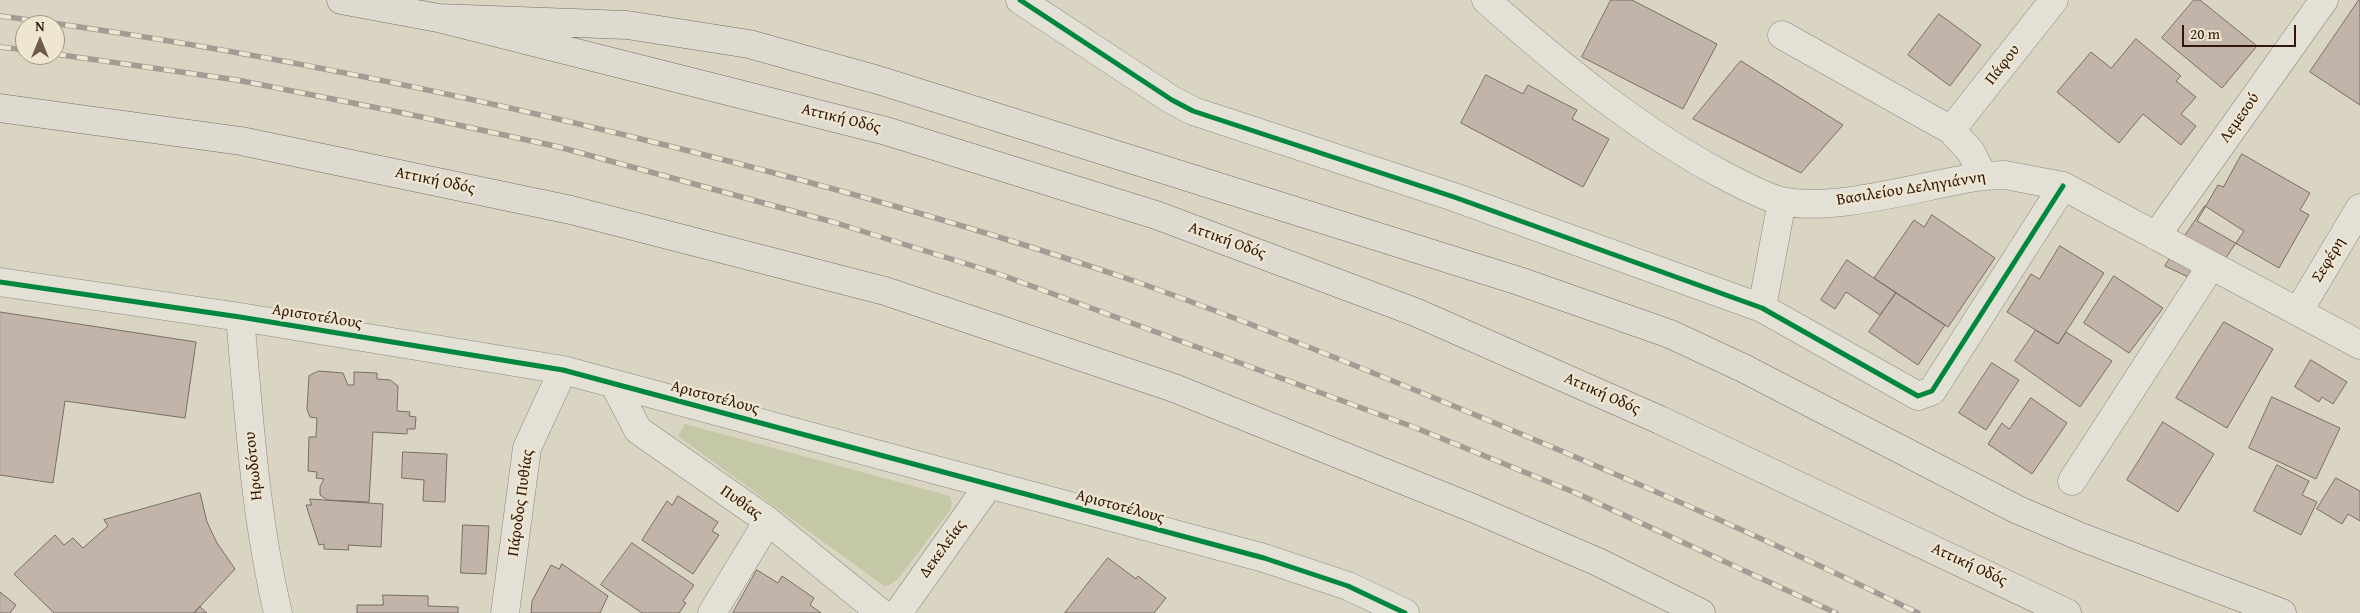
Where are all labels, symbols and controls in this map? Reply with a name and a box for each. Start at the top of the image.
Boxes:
north arrow [15,15,65,65]
scale bar [2185,15,2299,47]
text: N [35,16,45,36]
text: 20 m [2190,23,2220,44]
street label: Πάφου [1981,41,2025,89]
street label: Λεμεσού [2216,89,2264,147]
street label: Αττική Οδός [799,100,883,138]
street label: Αττική Οδός [393,163,477,199]
street label: Βασιλείου Δεληγιάννη [1835,168,1987,210]
street label: Αττική Οδός [1186,218,1268,264]
street label: Σεφέρη [2308,234,2350,286]
street label: Αριστοτέλους [271,300,363,334]
street label: Αττική Οδός [1561,369,1643,419]
street label: Αριστοτέλους [669,377,761,419]
street label: Ηρωδότου [241,431,267,501]
street label: Πάροδος Πυθίας [504,448,538,558]
street label: Πυθίας [716,482,766,524]
street label: Αριστοτέλους [1074,486,1166,528]
street label: Δεκελείας [916,516,970,582]
street label: Αττική Οδός [1928,539,2010,591]

